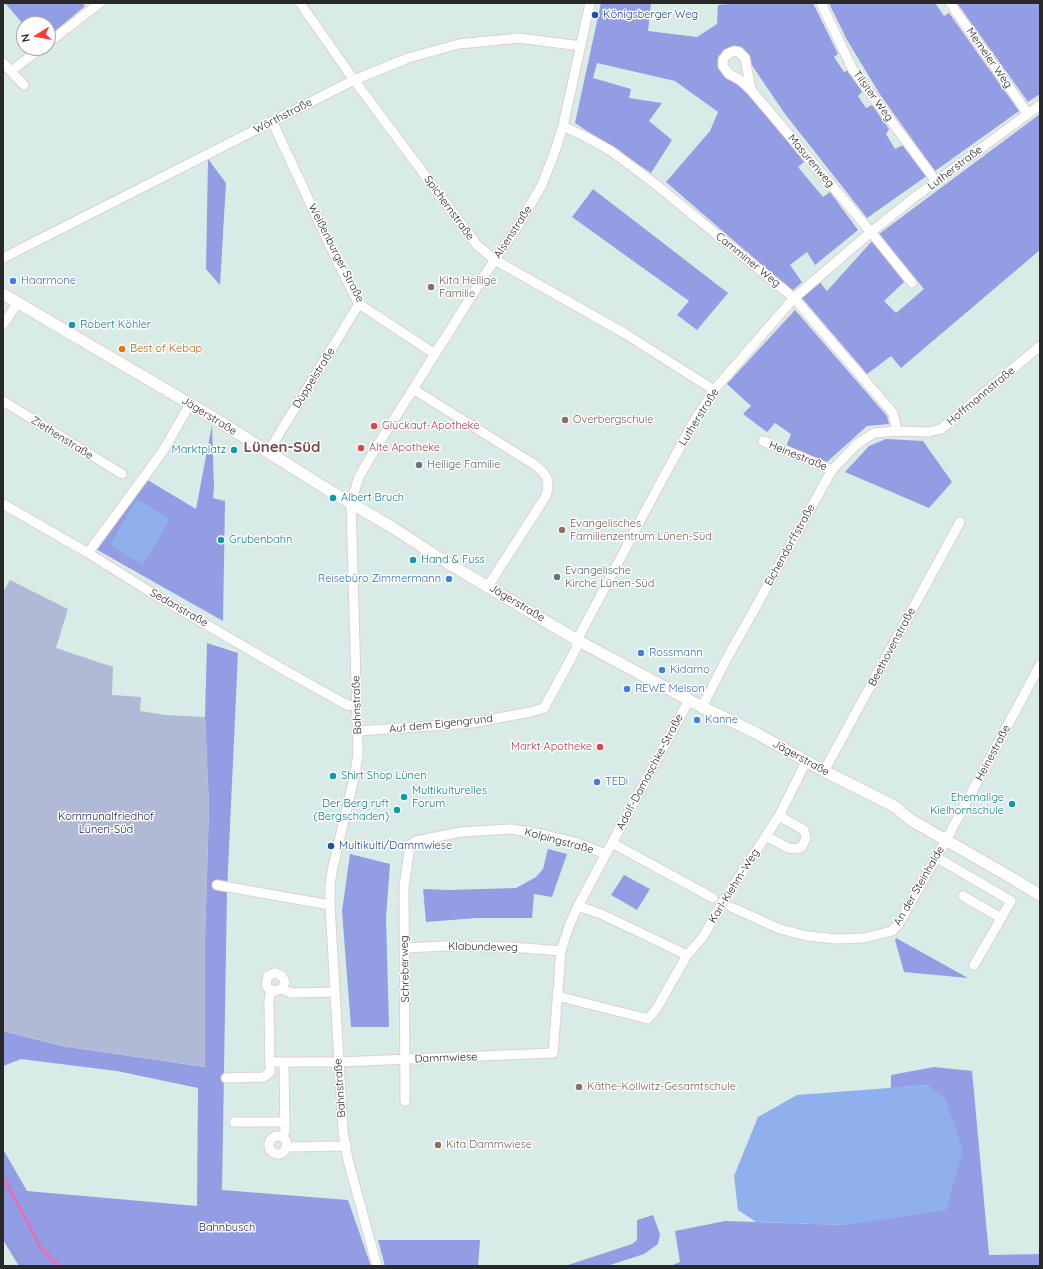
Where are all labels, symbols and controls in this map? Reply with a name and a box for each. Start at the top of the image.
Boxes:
place label: Königsberger Weg [603,8,698,22]
marker: Königsberger Weg [590,10,600,20]
north arrow [16,16,56,56]
street label: Memeler Weg [963,25,1015,91]
text: N [18,33,33,43]
street label: Tilsiter Weg [850,68,896,124]
street label: Wörthstraße [251,96,315,136]
street label: Masurenweg [785,132,837,190]
street label: Lutherstraße [925,143,985,193]
street label: Spichernstraße [421,173,477,243]
street label: Weißenburger Straße [305,201,367,305]
street label: Alsenstraße [491,203,535,261]
street label: Camminer Weg [713,230,783,290]
place label: Haarmone [21,274,76,288]
place label: Kita Heilige Familie [439,274,496,300]
marker: Haarmone [8,276,18,286]
marker: Kita Heilige Familie [426,282,436,292]
place label: Robert Köhler [80,318,151,332]
marker: Robert Köhler [67,320,77,330]
place label: Best of Kebap [130,342,202,356]
marker: Best of Kebap [117,344,127,354]
street label: Düppelstraße [290,345,338,411]
street label: Hoffmannstraße [944,364,1018,428]
street label: Lutherstraße [676,386,722,448]
street label: Jägerstraße [179,394,239,438]
place label: Overbergschule [573,413,653,427]
street label: Ziethenstraße [29,414,95,462]
marker: Overbergschule [560,415,570,425]
place label: Glückauf-Apotheke [382,419,479,433]
marker: Glückauf-Apotheke [369,421,379,431]
district label: Lünen-Süd [243,438,321,456]
street label: Heinestraße [767,438,829,474]
place label: Alte Apotheke [369,441,440,455]
place label: Marktplatz [172,443,226,457]
marker: Alte Apotheke [356,443,366,453]
marker: Marktplatz [229,445,239,455]
place label: Heilige Familie [427,458,500,472]
marker: Heilige Familie [414,460,424,470]
place label: Albert Bruch [341,491,404,505]
marker: Albert Bruch [328,493,338,503]
street label: Eichendorffstraße [762,502,818,588]
place label: Evangelisches Familienzentrum Lünen-Süd [570,517,712,543]
marker: Evangelisches Familienzentrum Lünen-Süd [557,525,567,535]
place label: Grubenbahn [229,533,292,547]
marker: Grubenbahn [216,535,226,545]
place label: Hand & Fuss [421,553,485,567]
marker: Hand & Fuss [408,555,418,565]
place label: Evangelische Kirche Lünen-Süd [565,564,654,590]
place label: Reisebüro Zimmermann [318,572,441,586]
marker: Evangelische Kirche Lünen-Süd [552,572,562,582]
marker: Reisebüro Zimmermann [444,574,454,584]
street label: Jägerstraße [487,581,547,625]
street label: Sedanstraße [148,586,210,630]
street label: Beethovenstraße [866,605,918,689]
place label: Rossmann [649,646,703,660]
marker: Rossmann [636,648,646,658]
place label: Kidamo [670,663,710,677]
marker: Kidamo [657,665,667,675]
street label: Bahnstraße [349,675,365,735]
place label: REWE Melson [635,682,704,696]
marker: REWE Melson [622,684,632,694]
street label: Auf dem Eigengrund [388,712,494,736]
street label: Adolf-Damaschke-Straße [614,712,686,832]
place label: Kanne [705,713,738,727]
marker: Kanne [692,715,702,725]
street label: Heinestraße [973,723,1013,783]
street label: Jägerstraße [770,737,832,779]
place label: Markt Apotheke [511,740,592,754]
marker: Markt Apotheke [595,742,605,752]
place label: Shirt Shop Lünen [341,769,427,783]
marker: Shirt Shop Lünen [328,771,338,781]
place label: TEDi [605,775,628,789]
marker: TEDi [592,777,602,787]
place label: Multikulturelles Forum [412,784,487,810]
place label: Ehemalige Kielhornschule [930,791,1004,817]
marker: Multikulturelles Forum [399,792,409,802]
place label: Der Berg ruft (Bergschaden) [314,797,389,823]
marker: Ehemalige Kielhornschule [1007,799,1017,809]
marker: Der Berg ruft (Bergschaden) [392,805,402,815]
park label: Kommunalfriedhof Lünen-Süd [58,810,154,836]
street label: Kolpingstraße [523,825,595,857]
place label: Multikulti/Dammwiese [339,839,452,853]
marker: Multikulti/Dammwiese [326,841,336,851]
street label: An der Steinhalde [891,844,947,928]
street label: Karl-Kiehm-Weg [706,846,762,926]
street label: Schreberweg [398,935,412,1003]
street label: Klabundeweg [448,940,518,954]
street label: Dammwiese [414,1050,478,1066]
street label: Bahnstraße [331,1058,349,1118]
place label: Käthe-Kollwitz-Gesamtschule [587,1080,736,1094]
marker: Käthe-Kollwitz-Gesamtschule [574,1082,584,1092]
place label: Kita Dammwiese [446,1138,532,1152]
marker: Kita Dammwiese [433,1140,443,1150]
park label: Bahnbusch [199,1221,255,1235]

